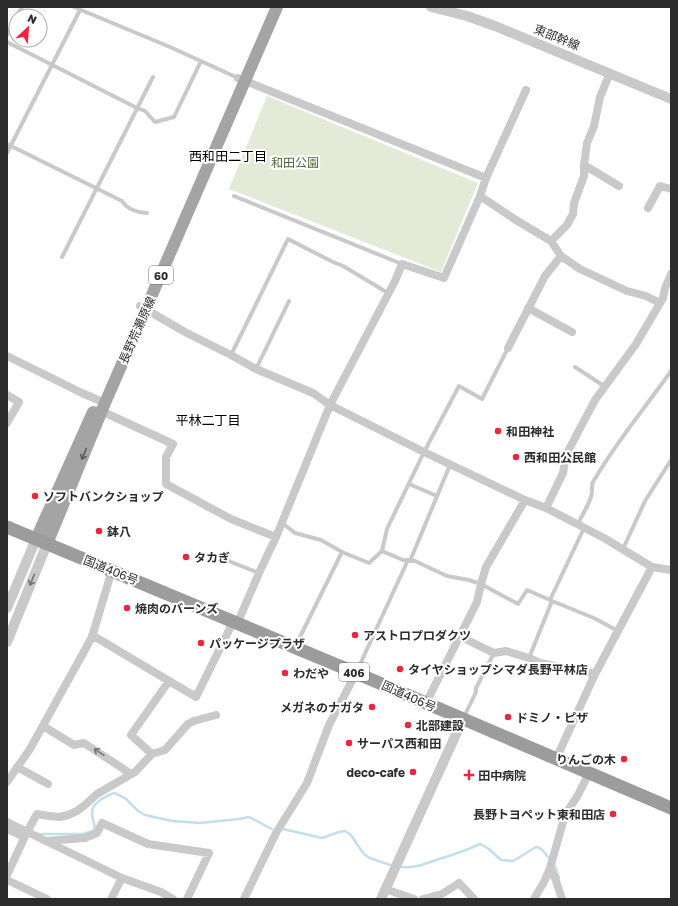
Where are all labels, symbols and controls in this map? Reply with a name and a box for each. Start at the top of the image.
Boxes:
north arrow [8,8,48,48]
text: N [26,11,39,26]
street label: 東部幹線 [532,21,582,53]
district label: 西和田二丁目 [189,148,267,164]
park label: 和田公園 [271,155,319,170]
road number: 60 [149,266,173,284]
street label: 長野荒瀬原線 [116,294,158,366]
district label: 平林二丁目 [175,412,241,428]
place label: 和田神社 [506,424,554,439]
marker: 和田神社 [493,426,503,436]
one-way arrow [80,448,87,460]
place label: 西和田公民館 [524,450,596,465]
marker: 西和田公民館 [511,452,521,462]
place label: ソフトバンクショップ [43,489,164,504]
marker: ソフトバンクショップ [30,491,40,501]
place label: 鉢八 [106,524,131,539]
marker: 鉢八 [94,526,104,536]
place label: タカぎ [194,550,230,565]
street label: 国道406号 [81,552,141,588]
marker: タカぎ [181,552,191,562]
one-way arrow [28,573,36,585]
place label: 焼肉のバーンズ [135,601,218,616]
marker: 焼肉のバーンズ [122,603,132,613]
place label: アストロプロダクツ [363,628,471,643]
marker: アストロプロダクツ [350,630,360,640]
place label: パッケージプラザ [209,636,305,651]
marker: パッケージプラザ [196,638,206,648]
place label: タイヤショップシマダ長野平林店 [408,662,588,677]
road number: 406 [339,663,369,681]
marker: タイヤショップシマダ長野平林店 [395,664,405,674]
place label: わだや [293,666,329,681]
marker: わだや [280,668,290,678]
street label: 国道406号 [379,677,439,715]
place label: メガネのナガタ [280,700,364,715]
marker: メガネのナガタ [367,702,377,712]
place label: ドミノ・ピザ [516,710,588,725]
marker: ドミノ・ピザ [503,712,513,722]
place label: 北部建設 [416,718,464,733]
marker: 北部建設 [403,720,413,730]
place label: サーパス西和田 [357,736,441,751]
marker: サーパス西和田 [344,738,354,748]
one-way arrow [93,748,104,757]
place label: りんごの木 [556,752,616,767]
marker: りんごの木 [619,754,629,764]
place label: deco-cafe [347,765,405,780]
marker: deco-cafe [408,767,418,777]
place label: 田中病院 [478,768,526,783]
marker: 田中病院 [463,769,475,781]
place label: 長野トヨペット東和田店 [473,807,605,822]
marker: 長野トヨペット東和田店 [608,809,618,819]

